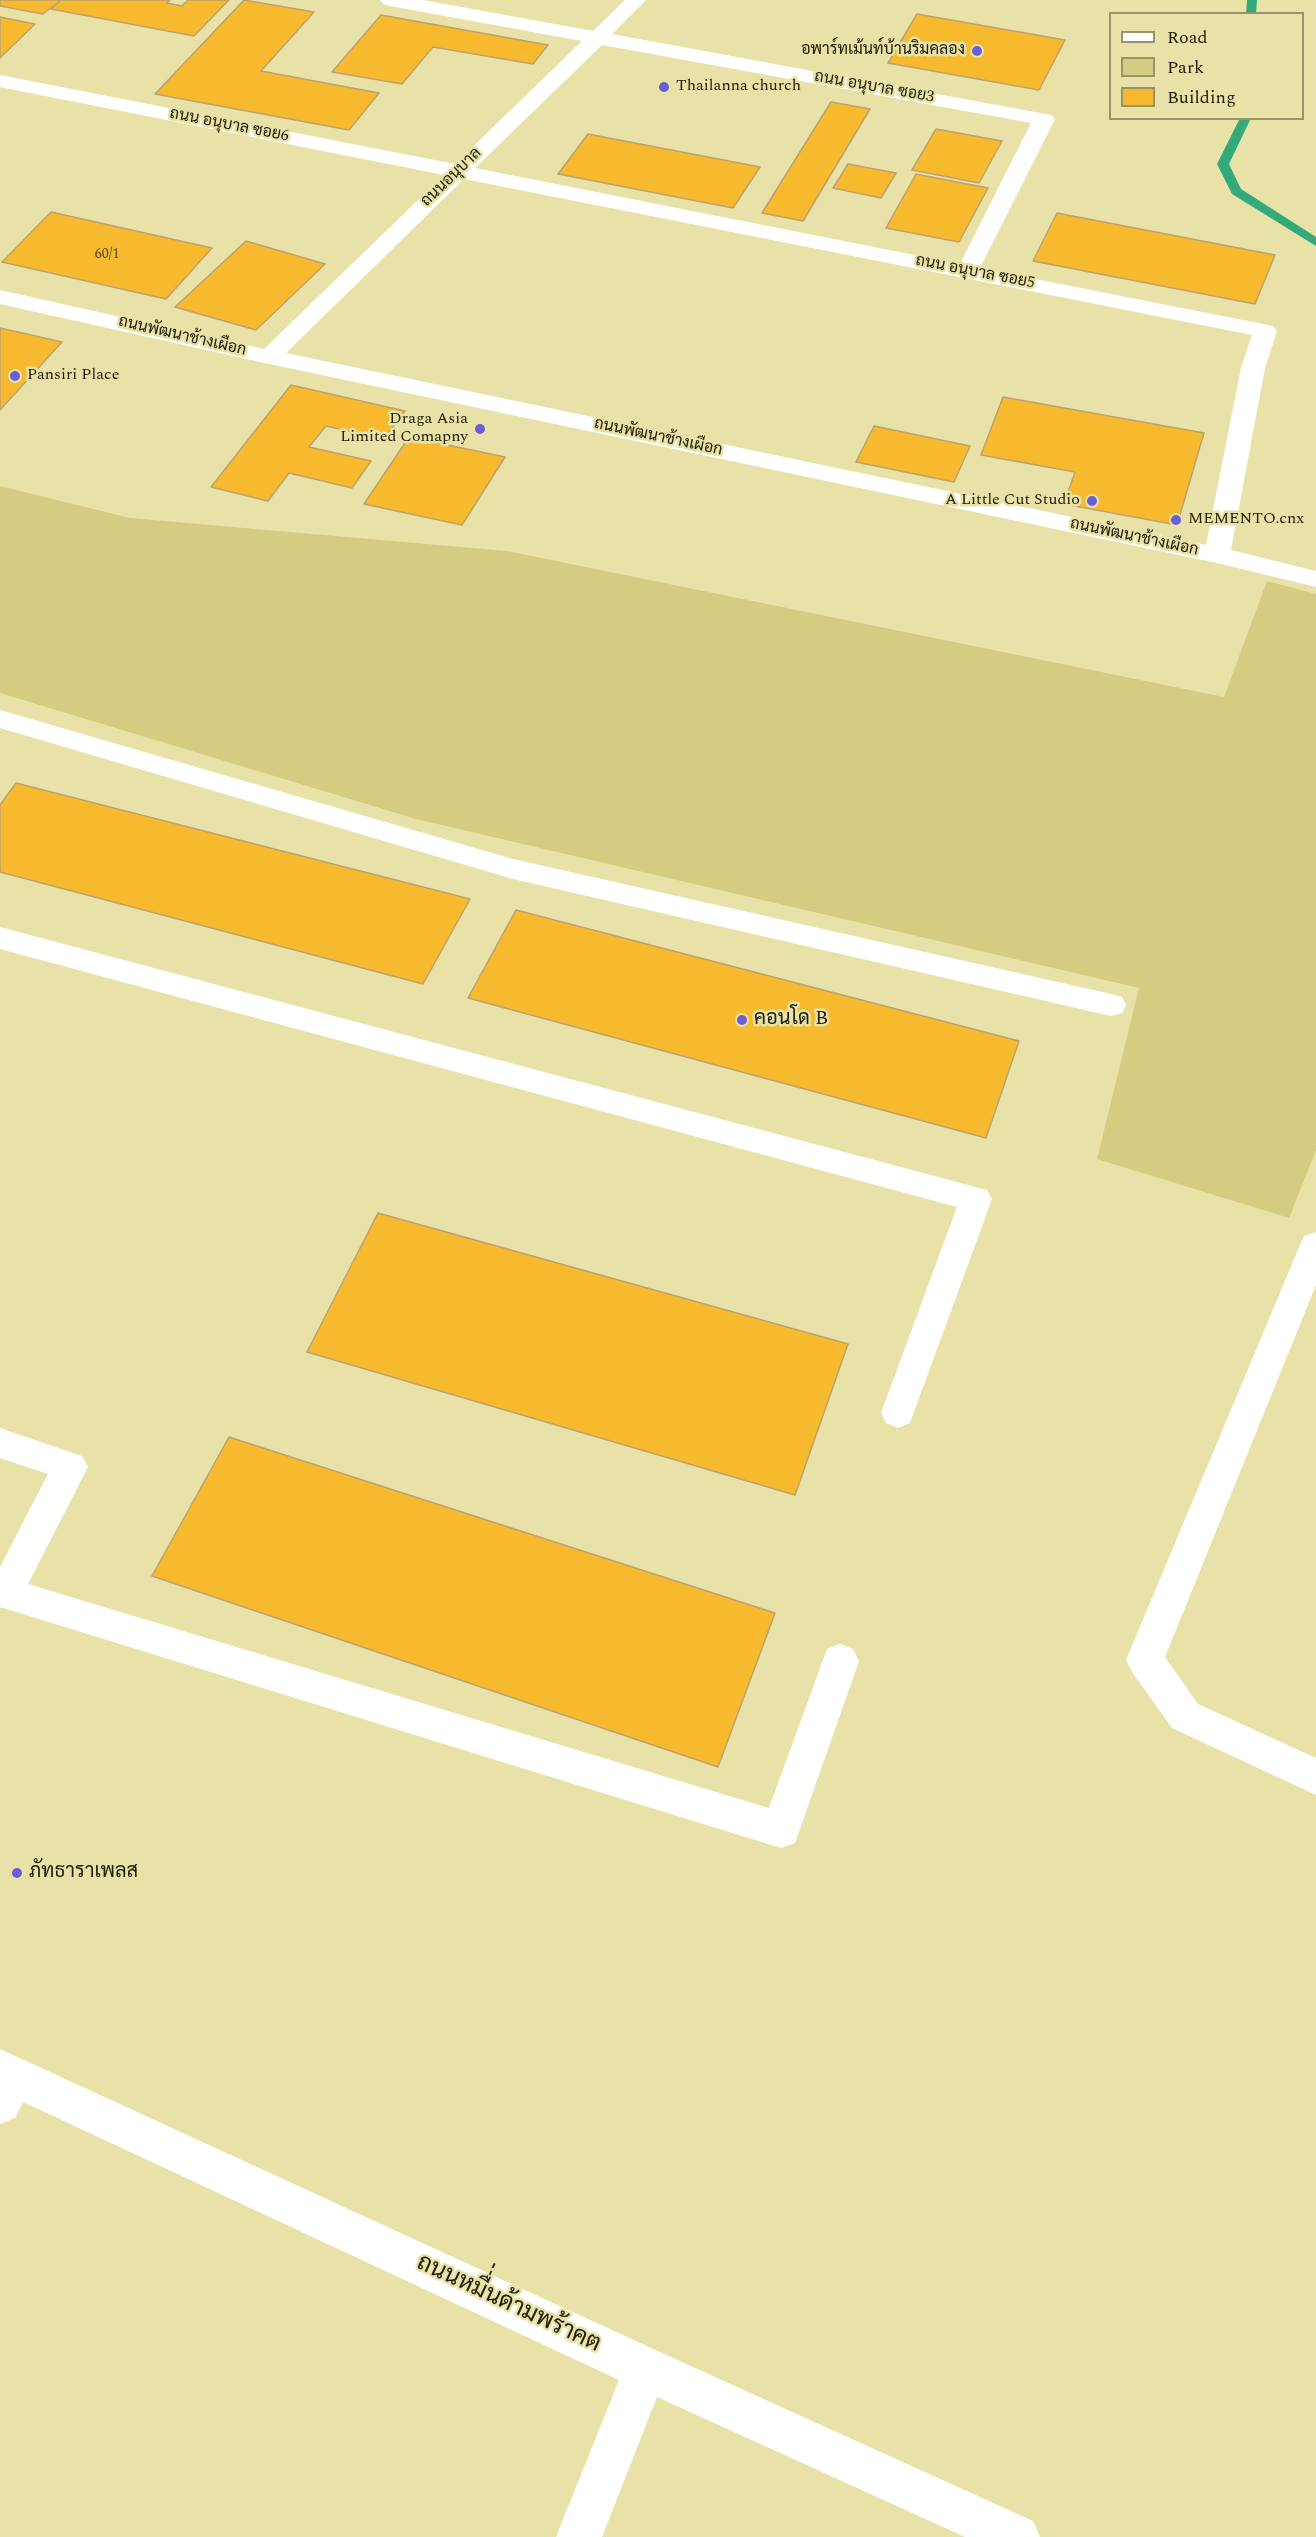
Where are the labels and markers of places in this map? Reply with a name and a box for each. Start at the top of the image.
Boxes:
place label: อพาร์ทเม้นท์บ้านริมคลอง [801,41,965,61]
marker: อพาร์ทเม้นท์บ้านริมคลอง [970,44,984,58]
place label: Thailanna church [676,77,801,97]
marker: Thailanna church [657,80,671,94]
place label: Pansiri Place [27,366,119,386]
marker: Pansiri Place [8,369,22,383]
place label: Draga Asia Limited Comapny [340,410,468,448]
marker: Draga Asia Limited Comapny [473,422,487,436]
place label: A Little Cut Studio [945,491,1080,511]
marker: A Little Cut Studio [1085,494,1099,508]
place label: MEMENTO.cnx [1188,510,1304,530]
marker: MEMENTO.cnx [1169,513,1183,527]
place label: คอนโด B [754,1008,828,1032]
marker: คอนโด B [735,1013,749,1027]
place label: ภัทธาราเพลส [29,1861,138,1885]
marker: ภัทธาราเพลส [10,1866,24,1880]

